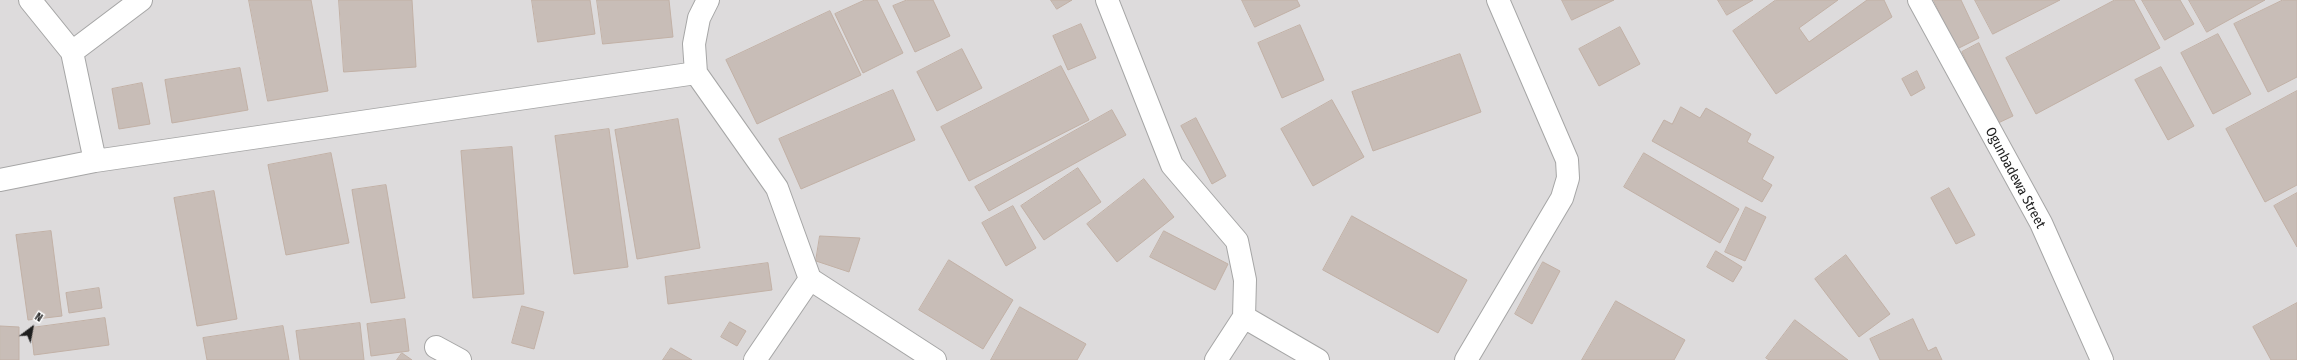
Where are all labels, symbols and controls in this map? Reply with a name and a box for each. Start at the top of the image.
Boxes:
street label: Ogunbadewa Street [1981,125,2049,231]
north arrow [12,308,52,348]
text: N [32,310,45,325]

